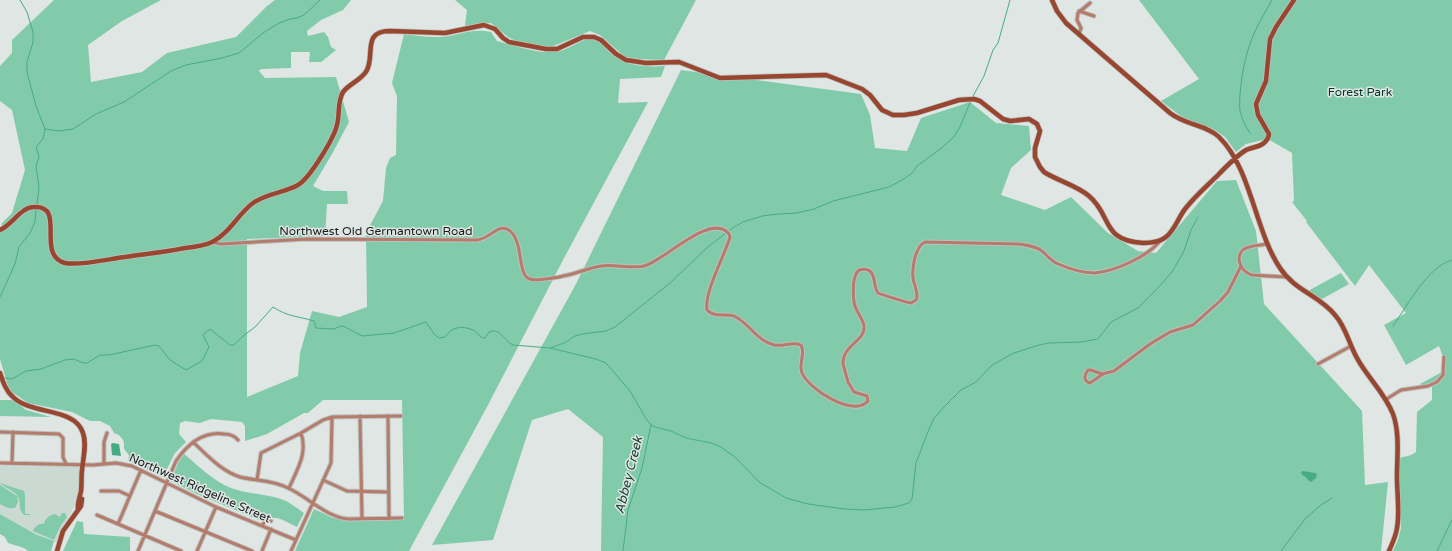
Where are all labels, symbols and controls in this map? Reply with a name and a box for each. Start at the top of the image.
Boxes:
park label: Forest Park [1328,85,1393,99]
street label: Northwest Old Germantown Road [279,224,473,238]
water label: Abbey Creek [612,434,647,515]
street label: Northwest Ridgeline Street [127,450,273,526]

